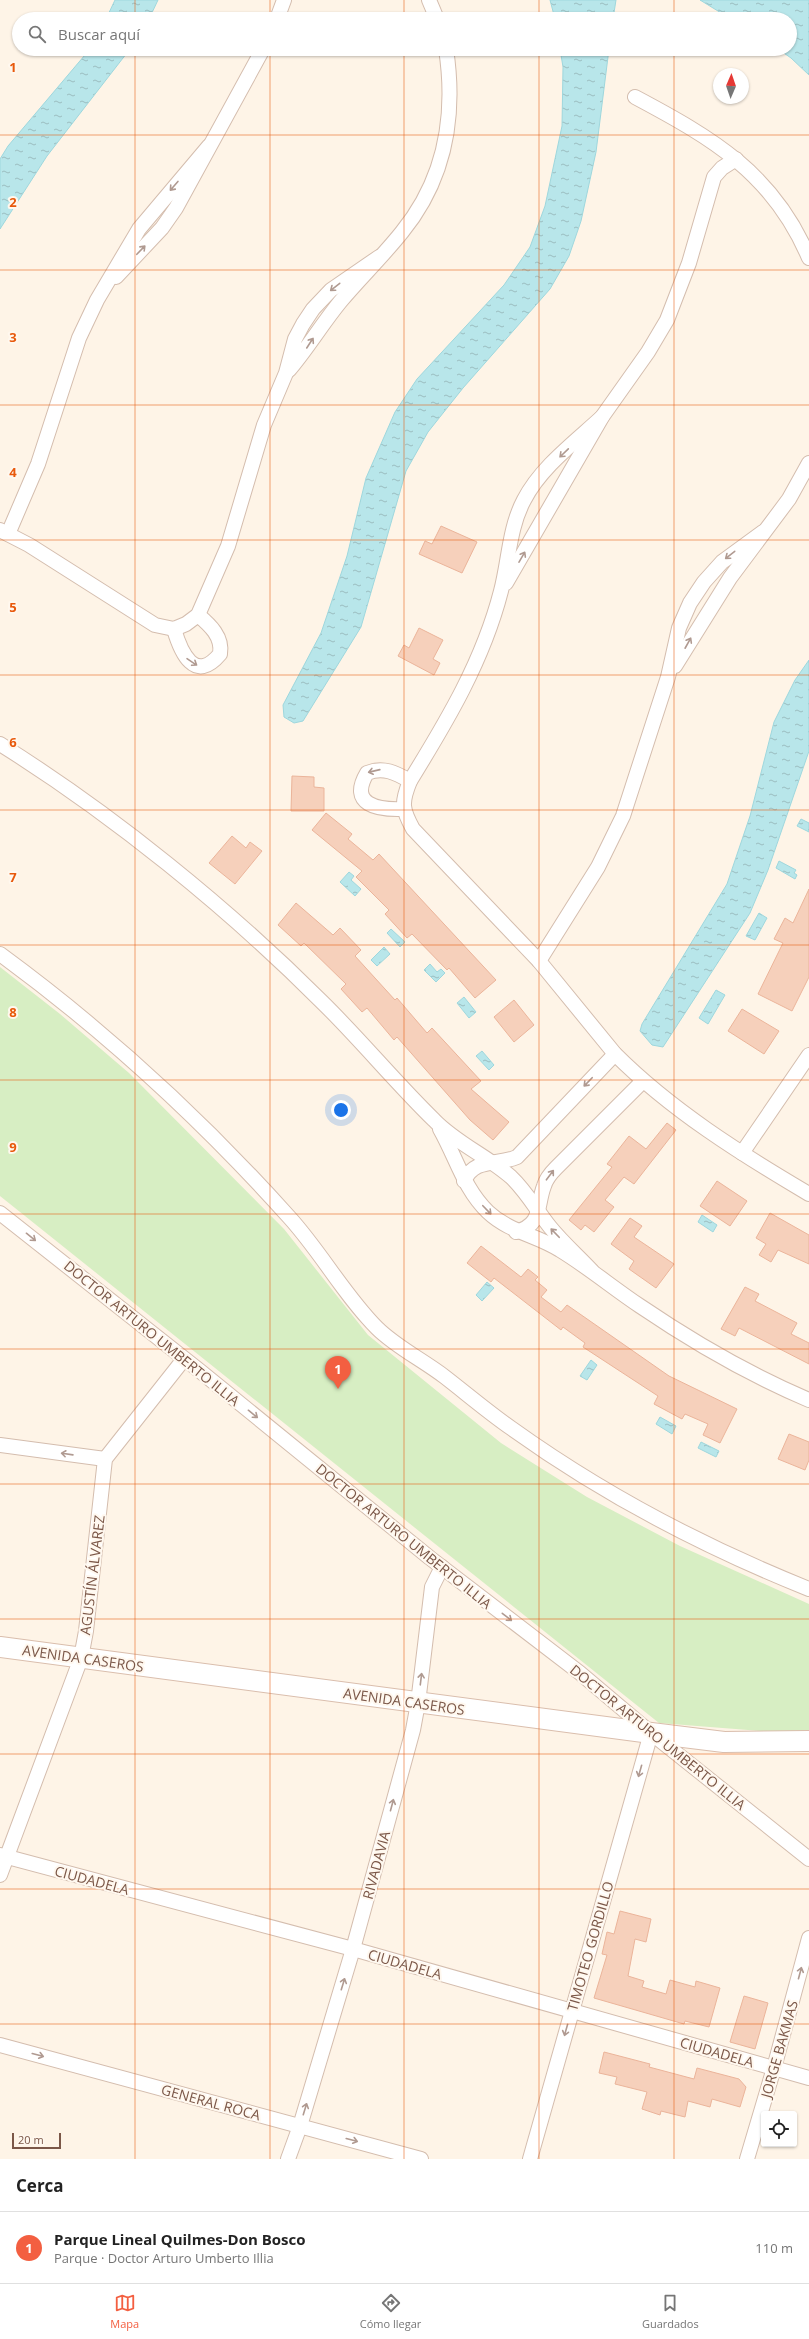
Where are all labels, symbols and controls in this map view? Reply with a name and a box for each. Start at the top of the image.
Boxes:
search box [12,12,797,56]
icon: search [26,23,48,45]
text: Buscar aquí [58,24,140,44]
text: 1 [9,58,17,76]
north arrow [713,68,749,104]
one-way arrow [169,181,179,191]
text: 2 [9,193,17,211]
one-way arrow [136,245,146,255]
one-way arrow [330,283,341,291]
text: 3 [9,328,17,346]
one-way arrow [306,337,314,348]
one-way arrow [559,448,569,458]
text: 4 [9,463,17,481]
one-way arrow [725,550,736,559]
one-way arrow [518,551,526,563]
text: 5 [9,598,17,616]
one-way arrow [685,637,693,649]
one-way arrow [186,658,197,666]
text: 6 [9,733,17,751]
one-way arrow [368,768,381,776]
text: 7 [9,868,17,886]
text: 8 [9,1003,17,1021]
one-way arrow [583,1077,593,1087]
your location [331,1100,351,1120]
text: 9 [9,1138,17,1156]
one-way arrow [546,1169,555,1180]
one-way arrow [482,1205,492,1215]
one-way arrow [551,1228,560,1238]
one-way arrow [25,1232,36,1241]
street label: DOCTOR ARTURO UMBERTO ILLIA [60,1256,244,1410]
pin: 1 [325,1356,351,1389]
one-way arrow [247,1409,258,1418]
one-way arrow [60,1450,73,1458]
street label: DOCTOR ARTURO UMBERTO ILLIA [312,1459,496,1613]
street label: AGUSTÍN ÁLVAREZ [75,1514,109,1636]
one-way arrow [502,1613,513,1622]
street label: AVENIDA CASEROS [21,1640,145,1676]
street label: DOCTOR ARTURO UMBERTO ILLIA [566,1660,750,1814]
one-way arrow [417,1673,425,1686]
street label: AVENIDA CASEROS [342,1683,466,1719]
one-way arrow [636,1764,643,1777]
one-way arrow [389,1799,397,1812]
street label: RIVADAVIA [358,1829,394,1901]
street label: CIUDADELA [53,1861,131,1899]
street label: TIMOTEO GORDILLO [562,1879,618,2013]
street label: CIUDADELA [366,1944,444,1984]
one-way arrow [796,1967,804,1980]
one-way arrow [340,1978,347,1991]
street label: JORGE BAKMAS [755,1998,802,2102]
one-way arrow [561,2024,569,2037]
street label: CIUDADELA [678,2032,756,2072]
one-way arrow [31,2052,44,2059]
street label: GENERAL ROCA [159,2080,263,2124]
one-way arrow [302,2103,309,2116]
map controls [761,2111,797,2147]
button: locate [761,2111,797,2147]
scale bar [12,2131,61,2150]
text: 20 m [18,2132,44,2147]
one-way arrow [346,2137,359,2144]
text: Cerca [16,2174,64,2197]
text: Parque Lineal Quilmes-Don Bosco [54,2229,306,2249]
text: 1 [25,2239,33,2257]
text: 110 m [755,2239,793,2257]
text: Parque · Doctor Arturo Umberto Illia [54,2249,274,2267]
tab: Mapa [110,2292,139,2331]
tab: Cómo llegar [360,2292,421,2331]
tab: Guardados [642,2292,699,2331]

